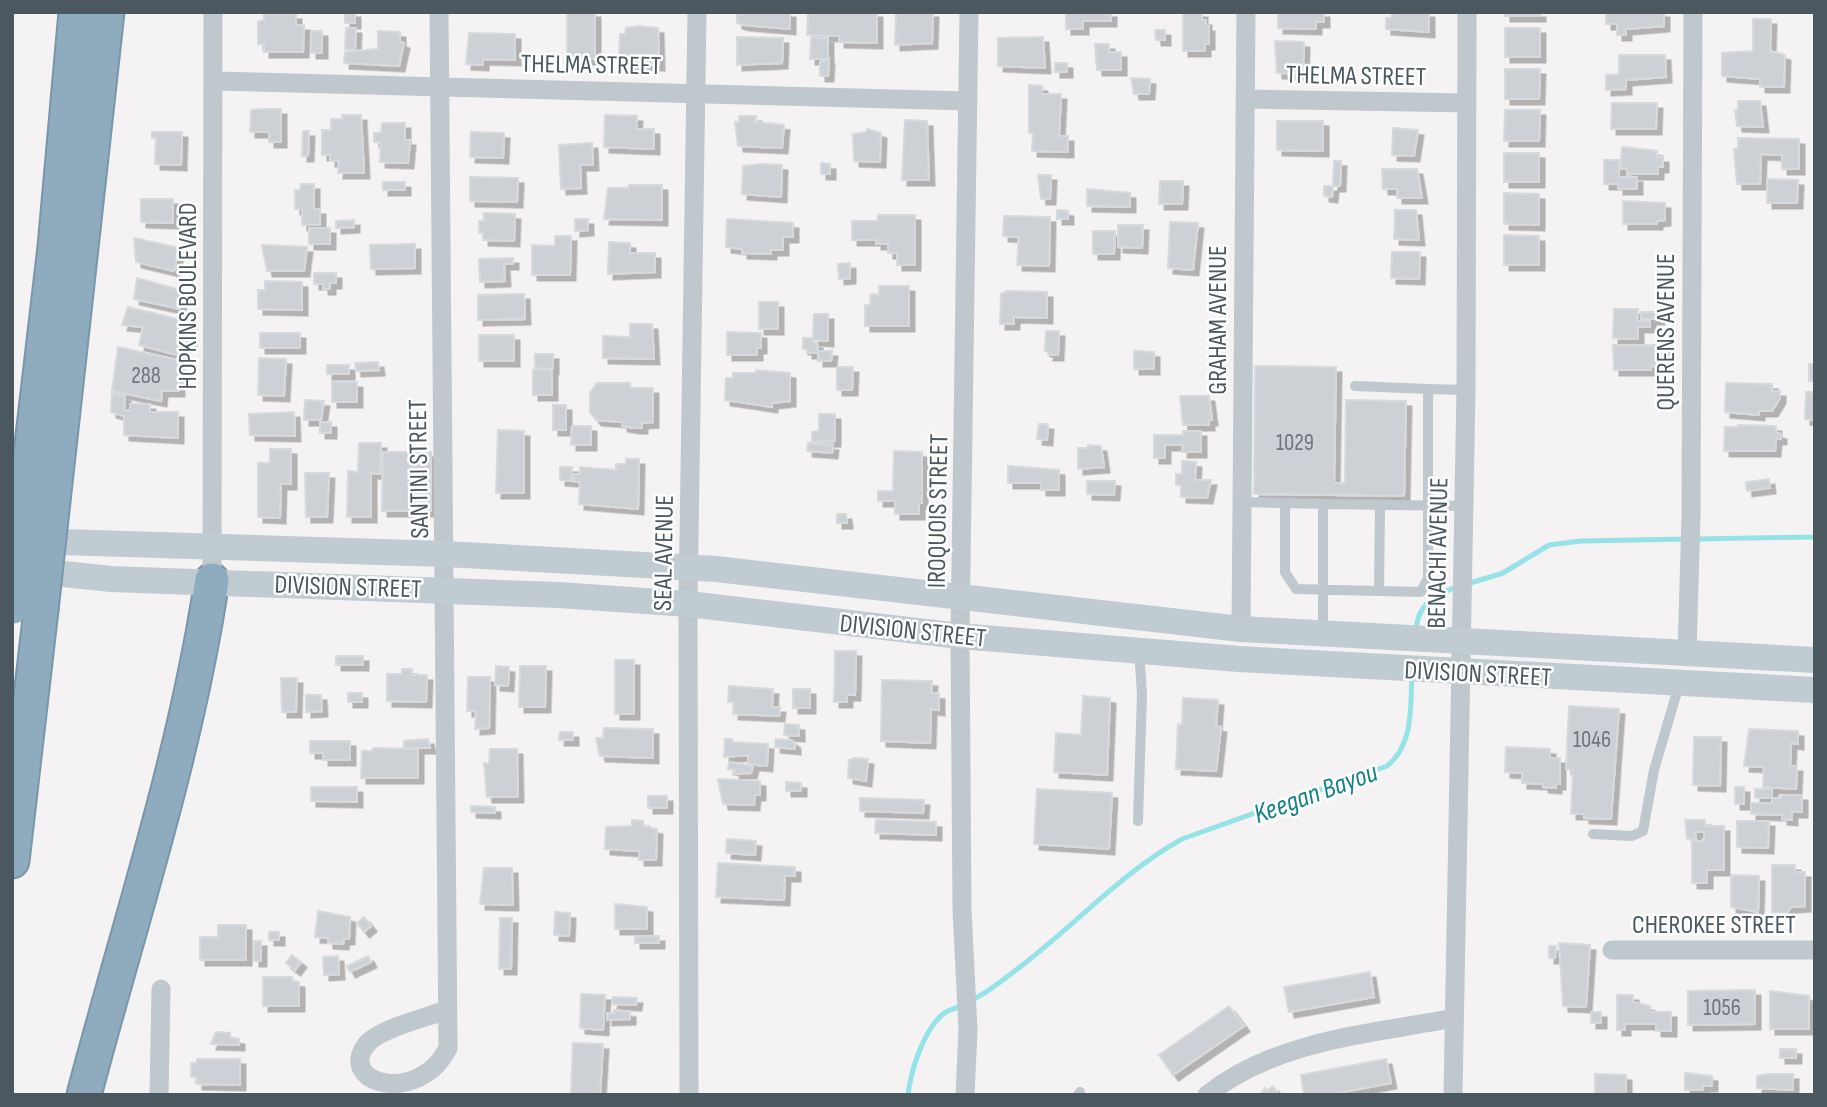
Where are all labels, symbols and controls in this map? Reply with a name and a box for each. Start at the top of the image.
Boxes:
street label: THELMA STREET [521,49,661,82]
street label: THELMA STREET [1286,60,1426,93]
street label: HOPKINS BOULEVARD [173,203,204,389]
street label: GRAHAM AVENUE [1203,245,1234,395]
street label: QUERENS AVENUE [1651,253,1682,411]
house number: 288 [131,362,161,390]
street label: SANTINI STREET [403,399,436,539]
house number: 1029 [1276,429,1314,457]
street label: IROQUOIS STREET [922,434,955,588]
street label: BENACHI AVENUE [1422,477,1455,629]
street label: SEAL AVENUE [648,495,681,611]
street label: DIVISION STREET [274,569,422,606]
street label: DIVISION STREET [838,608,988,655]
street label: DIVISION STREET [1404,655,1552,694]
house number: 1046 [1573,726,1611,754]
water label: Keegan Bayou [1249,756,1382,831]
street label: CHEROKEE STREET [1632,910,1796,941]
house number: 1056 [1703,994,1741,1022]

